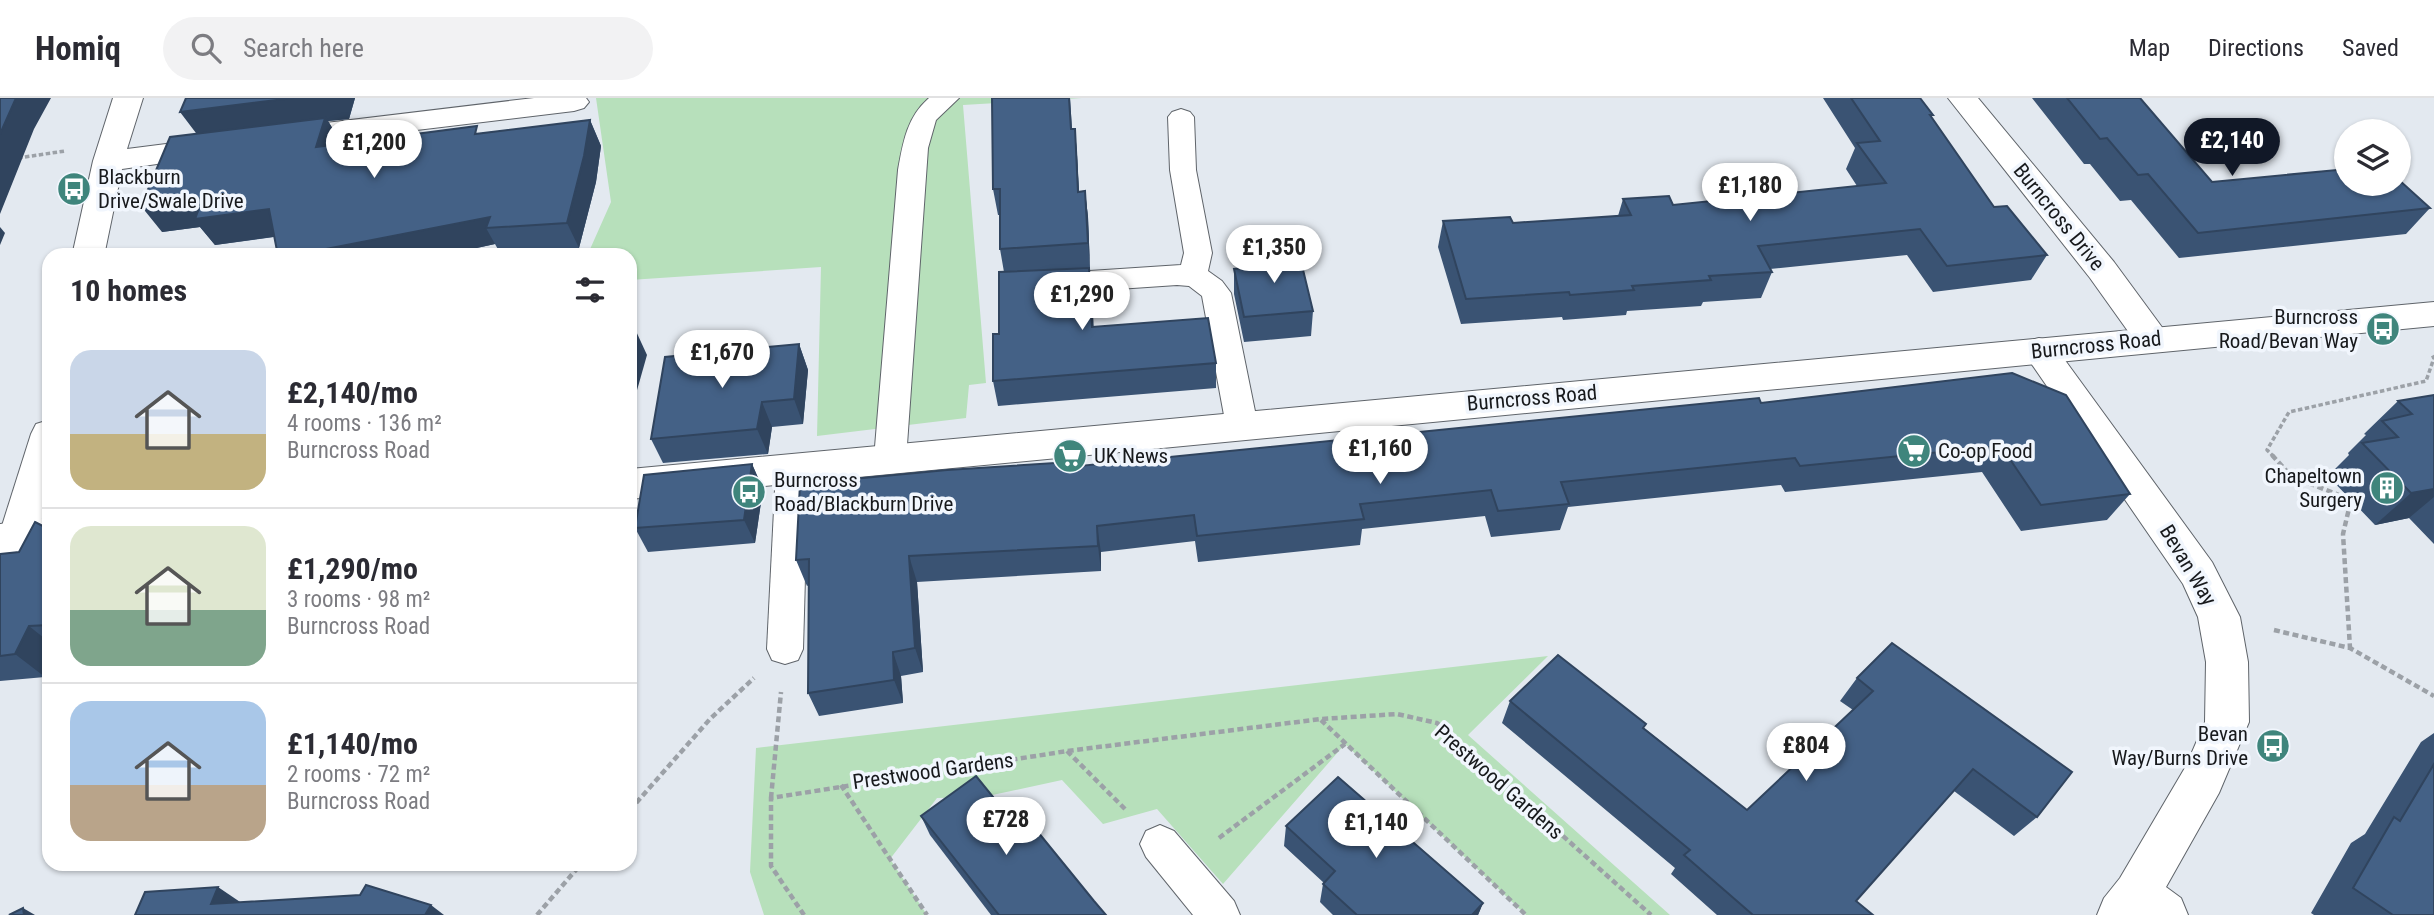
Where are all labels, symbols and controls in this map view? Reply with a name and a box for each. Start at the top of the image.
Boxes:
search box [163,17,653,80]
text: Homiq [35,29,121,68]
icon: search [187,29,225,67]
text: Search here [243,33,364,63]
text: Map [2129,34,2170,62]
text: Directions [2208,34,2304,62]
text: Saved [2342,34,2399,62]
pin: £2,140 [2175,118,2289,178]
map controls [2334,119,2411,196]
button: layers [2334,119,2411,196]
pin: £1,200 [317,120,431,180]
text: £2,140 [2200,127,2264,154]
text: £1,200 [342,129,406,156]
street label: Burncross Drive [2009,159,2109,275]
pin: £1,180 [1693,164,1807,223]
place label: Blackburn Drive/Swale Drive [98,165,244,213]
bus stop icon: Blackburn Drive/Swale Drive [55,170,93,208]
text: £1,180 [1718,172,1782,199]
pin: £1,350 [1217,226,1331,285]
text: £1,350 [1242,234,1306,261]
icon: filters [571,271,609,309]
pin: £1,290 [1025,272,1139,332]
text: 10 homes [70,273,187,308]
text: £1,290 [1050,281,1114,308]
place label: Burncross Road/Bevan Way [2219,305,2358,353]
bus stop icon: Burncross Road/Bevan Way [2364,310,2402,348]
street label: Burncross Road [2030,326,2162,364]
pin: £1,670 [665,330,779,390]
text: £1,670 [690,339,754,366]
text: £2,140/mo [287,375,418,410]
icon: home [126,378,210,462]
street label: Burncross Road [1466,380,1598,416]
text: 4 rooms · 136 m² [287,410,442,437]
pin: £1,160 [1323,426,1437,486]
supermarket icon: Co-op Food [1895,432,1933,470]
text: £1,160 [1348,435,1412,462]
text: Burncross Road [287,437,430,464]
supermarket icon: UK News [1051,437,1089,475]
place label: Co-op Food [1938,439,2033,463]
place label: UK News [1094,444,1168,468]
place label: Chapeltown Surgery [2265,464,2362,512]
place label: Burncross Road/Blackburn Drive [774,468,953,516]
building icon: Chapeltown Surgery [2368,469,2406,507]
bus stop icon: Burncross Road/Blackburn Drive [730,473,768,511]
street label: Bevan Way [2155,521,2221,610]
text: £1,290/mo [287,551,418,586]
icon: home [126,554,210,638]
text: 3 rooms · 98 m² [287,586,430,613]
text: Burncross Road [287,613,430,640]
street label: Prestwood Gardens [1430,720,1568,844]
place label: Bevan Way/Burns Drive [2111,722,2248,770]
pin: £804 [1765,724,1847,783]
text: £1,140/mo [287,726,418,761]
bus stop icon: Bevan Way/Burns Drive [2254,727,2292,765]
icon: home [126,729,210,813]
text: £804 [1783,732,1829,759]
street label: Prestwood Gardens [851,748,1015,794]
text: 2 rooms · 72 m² [287,761,430,788]
text: Burncross Road [287,788,430,815]
pin: £728 [965,798,1047,857]
pin: £1,140 [1319,800,1433,860]
text: £728 [983,806,1029,833]
text: £1,140 [1344,809,1408,836]

